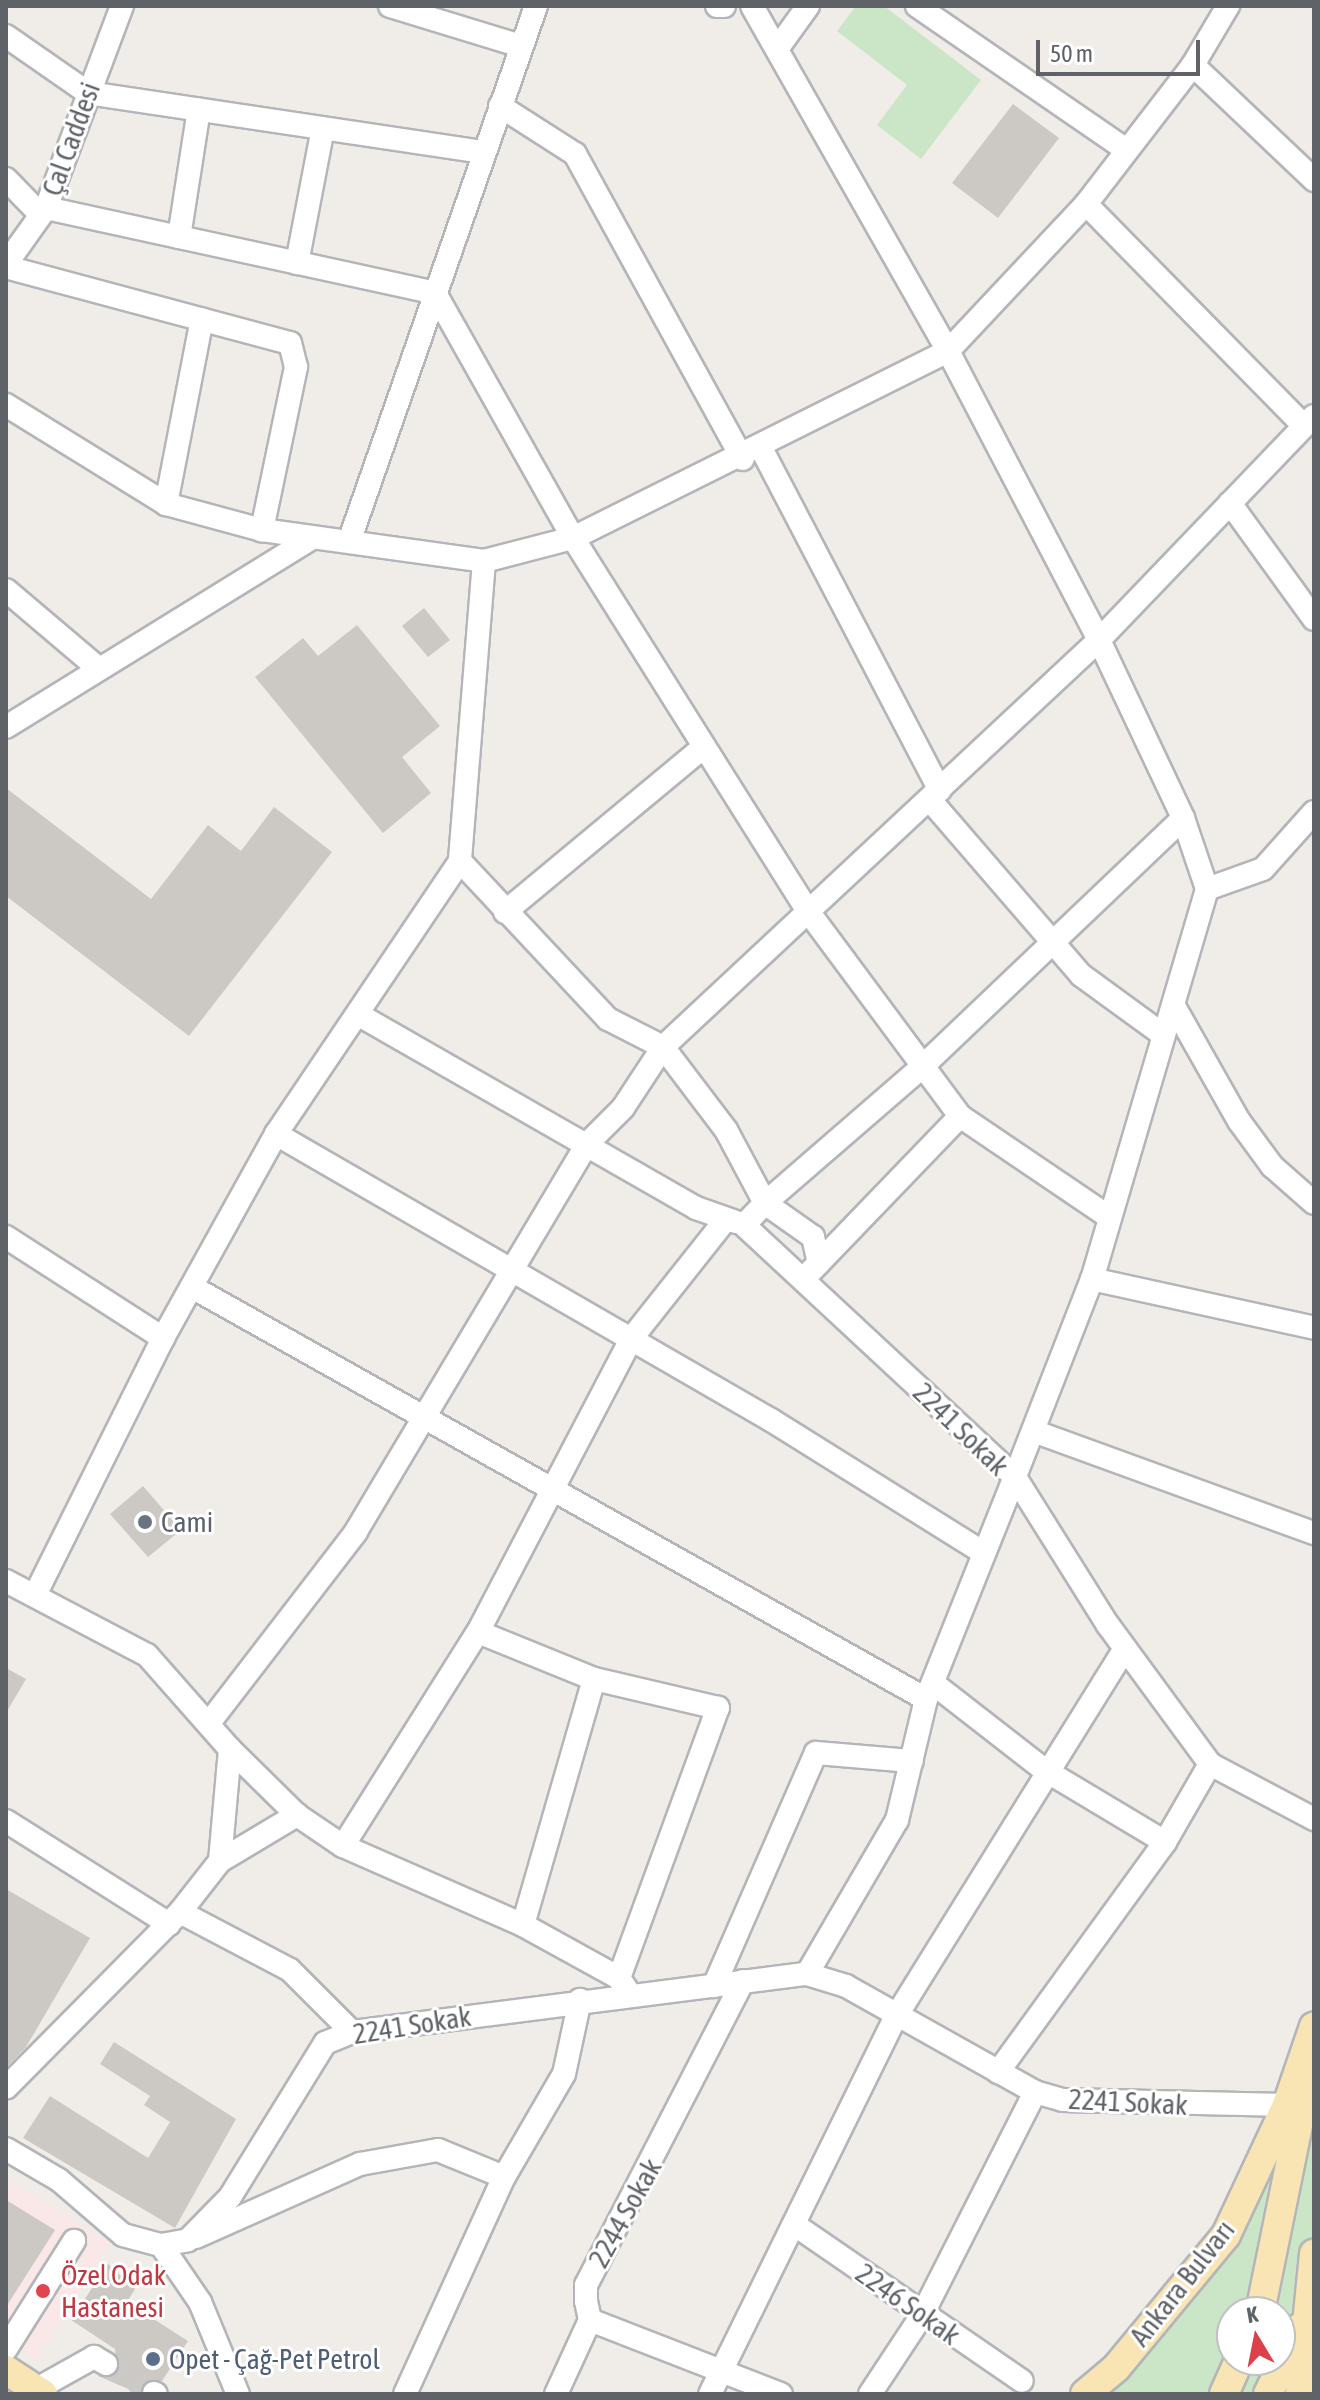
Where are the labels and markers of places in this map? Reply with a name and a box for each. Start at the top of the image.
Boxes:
place label: Cami [161,1505,213,1539]
marker: Cami [136,1513,154,1531]
place label: Özel Odak Hastanesi [61,2258,166,2324]
marker: Özel Odak Hastanesi [32,2280,54,2302]
place label: Opet - Çağ-Pet Petrol [169,2342,380,2376]
marker: Opet - Çağ-Pet Petrol [144,2350,162,2368]

